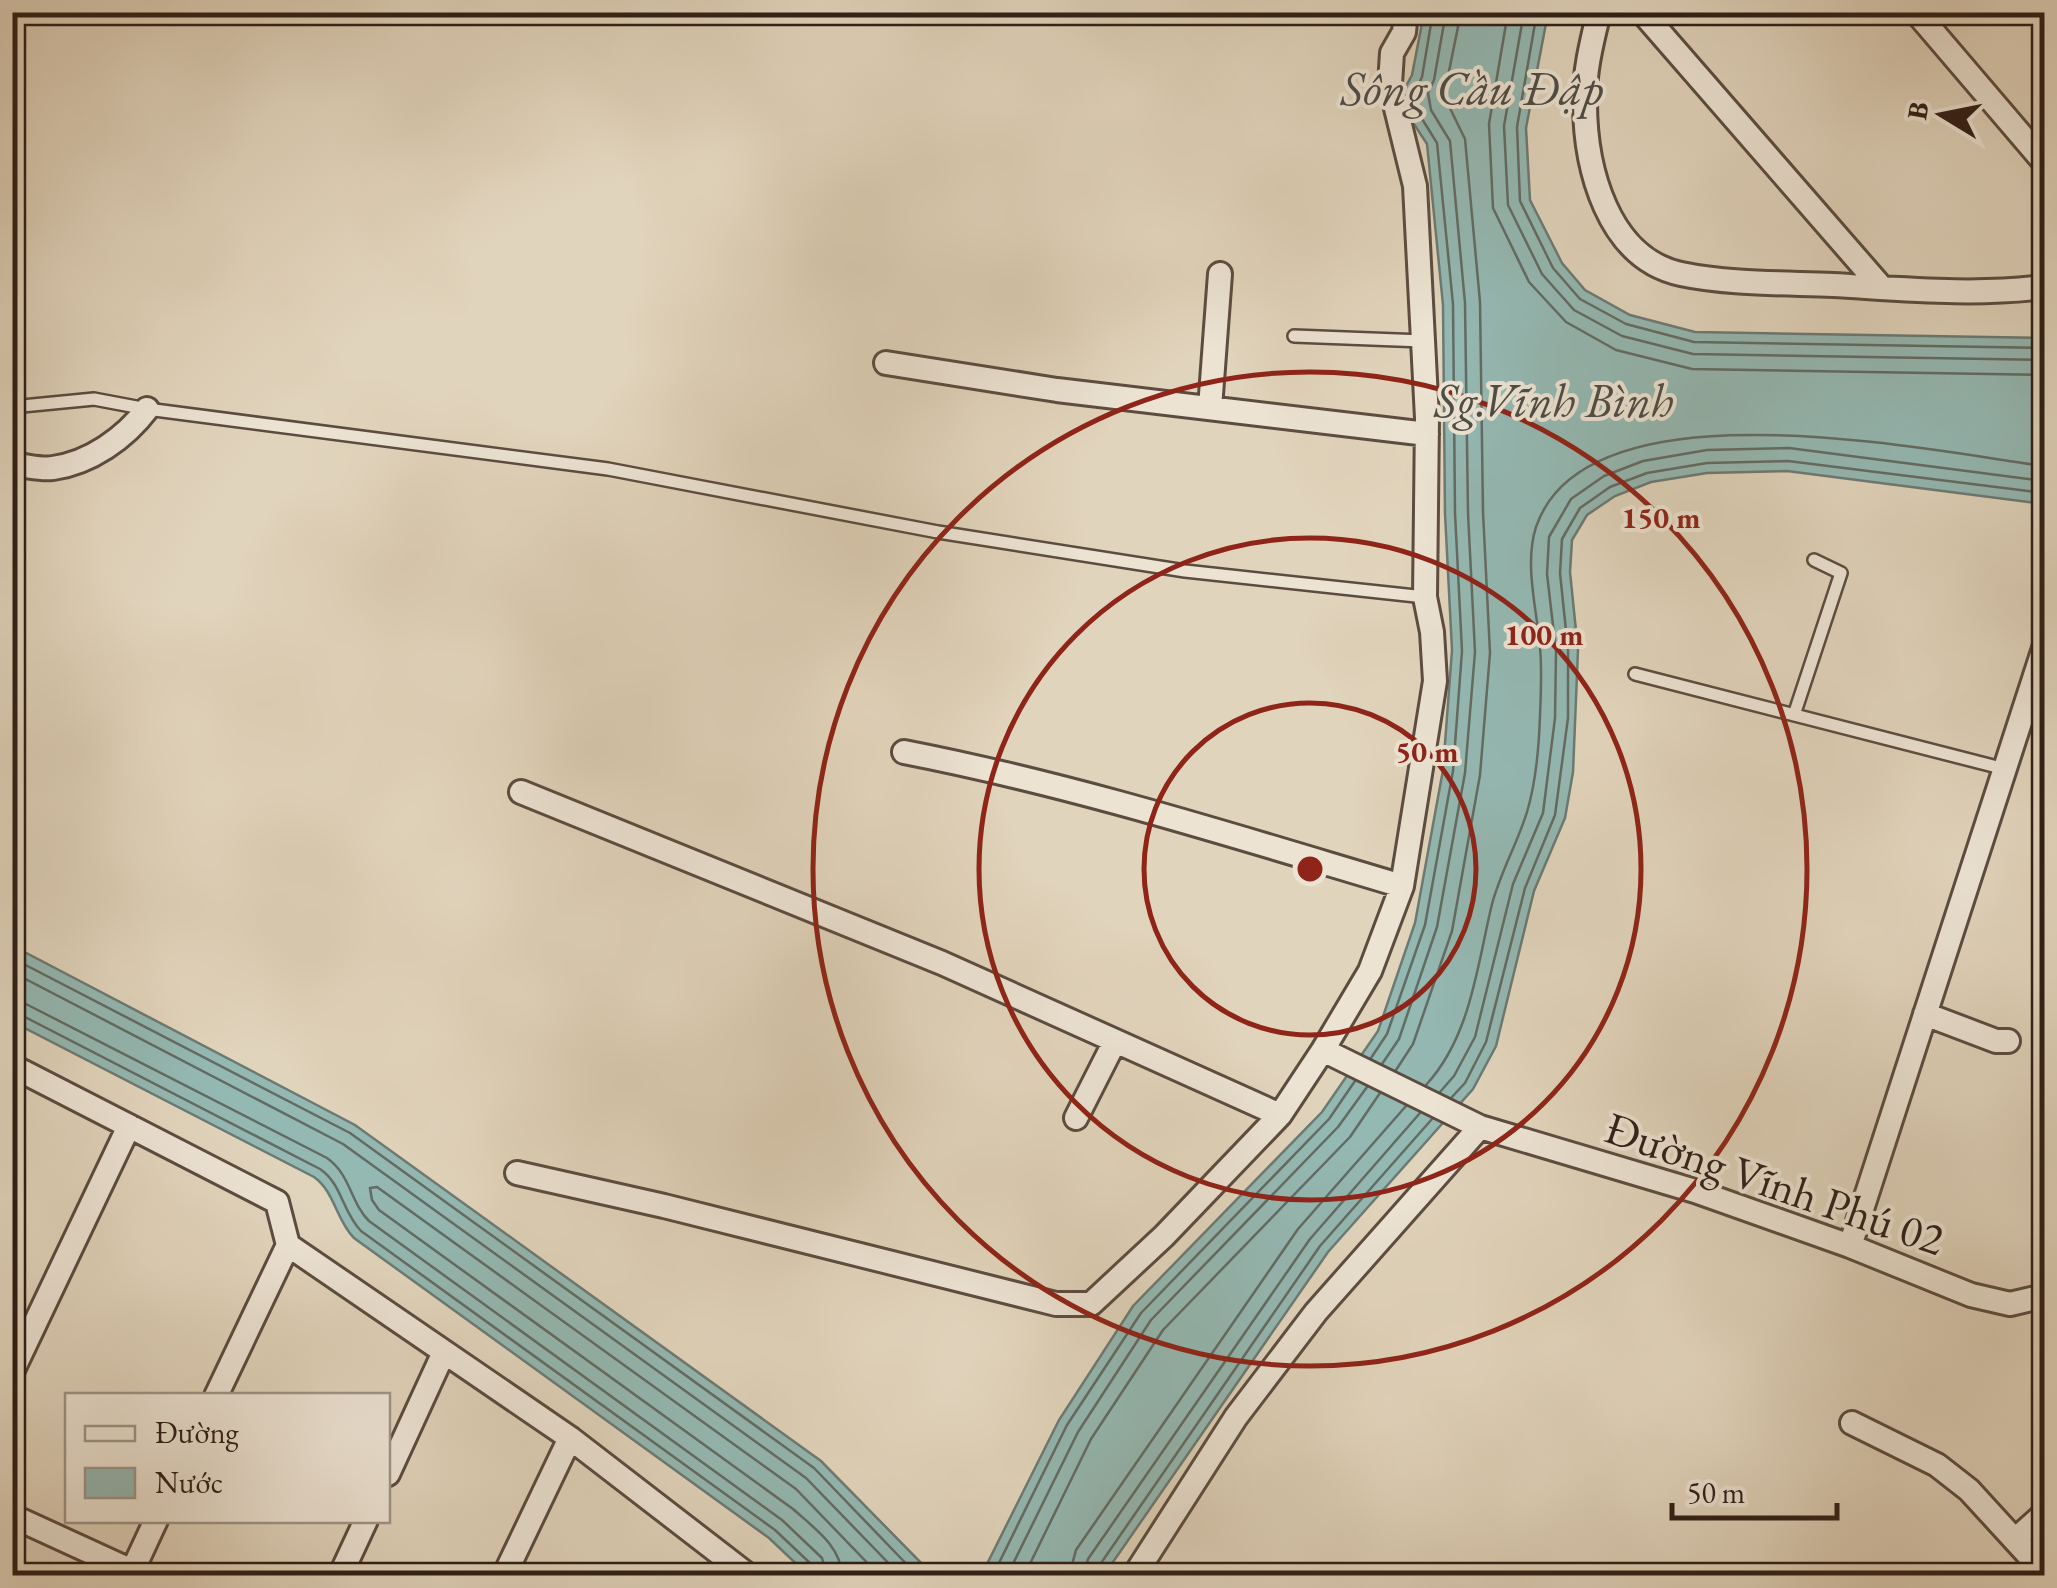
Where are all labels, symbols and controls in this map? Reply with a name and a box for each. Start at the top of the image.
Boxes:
water label: Sông Cầu Đập [1340,57,1603,119]
north arrow [1892,65,1992,165]
text: B [1898,99,1937,122]
water label: Sg.Vĩnh Bình [1433,369,1674,431]
text: 150 m [1622,498,1700,537]
text: 100 m [1505,615,1583,654]
text: 50 m [1395,732,1459,771]
centre of rings [1292,851,1328,887]
street label: Đường Vĩnh Phú 02 [1598,1098,1952,1268]
legend [65,1393,390,1523]
text: Đường [155,1413,239,1452]
scale bar [1672,1458,1837,1520]
text: Nước [155,1463,223,1502]
text: 50 m [1687,1473,1745,1512]

